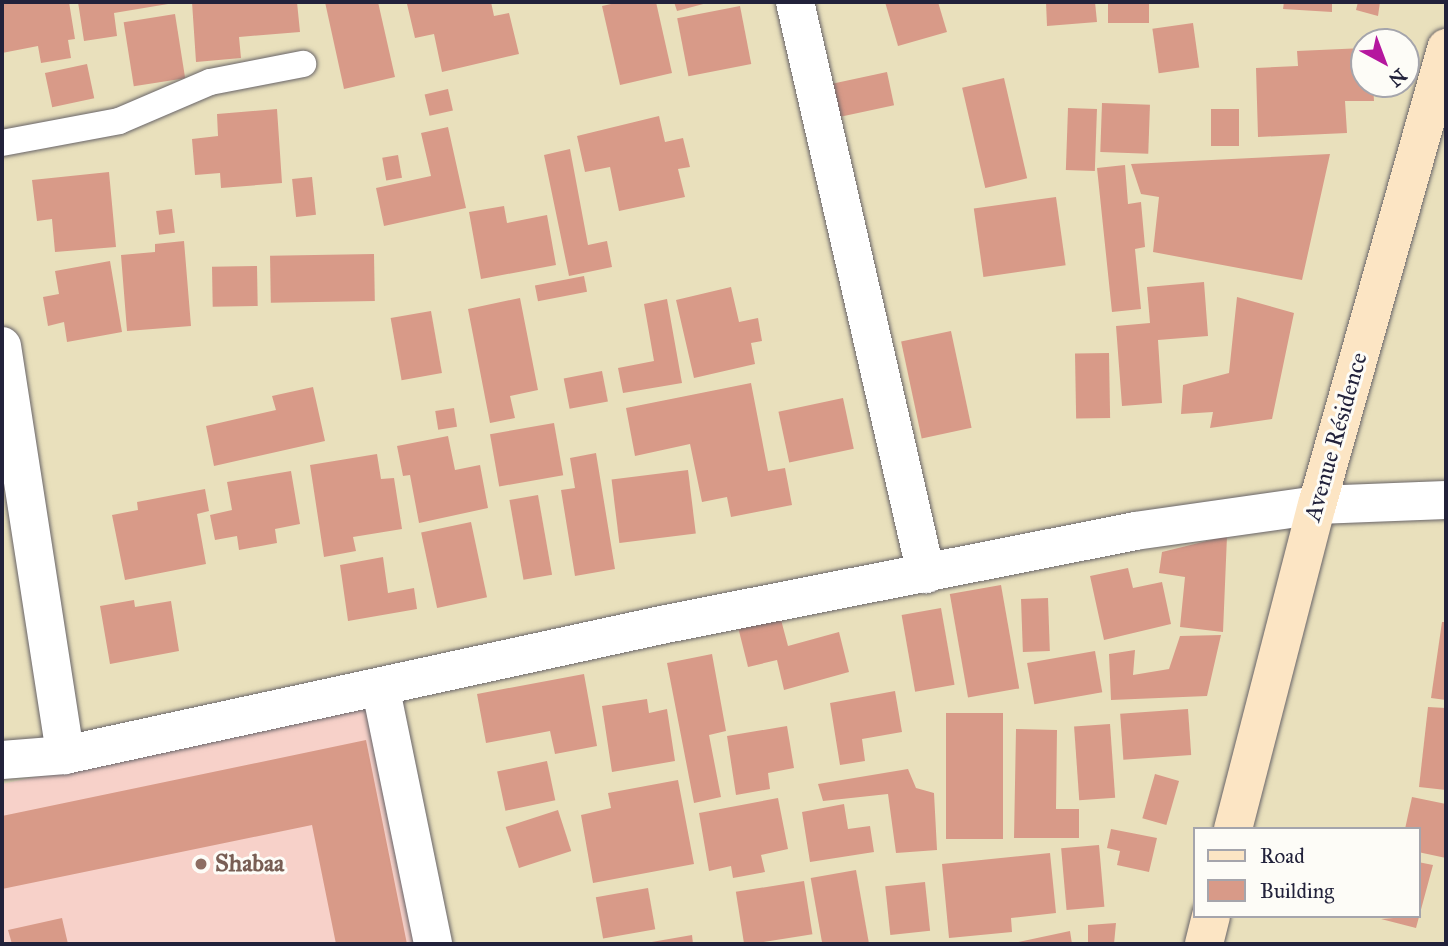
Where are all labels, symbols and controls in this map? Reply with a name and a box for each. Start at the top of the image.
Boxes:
north arrow [1350,28,1420,98]
text: N [1384,64,1411,92]
street label: Avenue Résidence [1298,349,1374,525]
legend [1192,827,1420,918]
text: Road [1260,843,1305,869]
place label: Shabaa [215,850,284,878]
marker: Shabaa [193,856,209,872]
text: Building [1260,878,1334,904]

